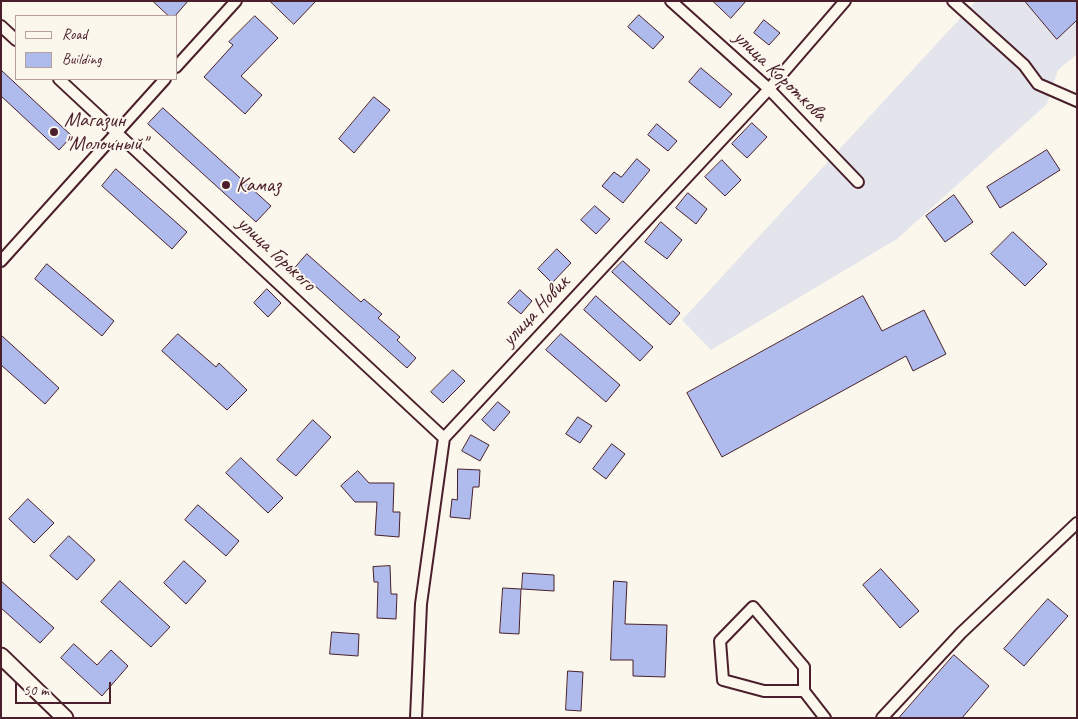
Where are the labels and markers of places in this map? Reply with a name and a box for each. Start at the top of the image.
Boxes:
place label: Магазин "Молочный" [64,107,147,157]
marker: Магазин "Молочный" [48,126,60,138]
place label: Камаз [236,172,281,198]
marker: Камаз [220,179,232,191]

